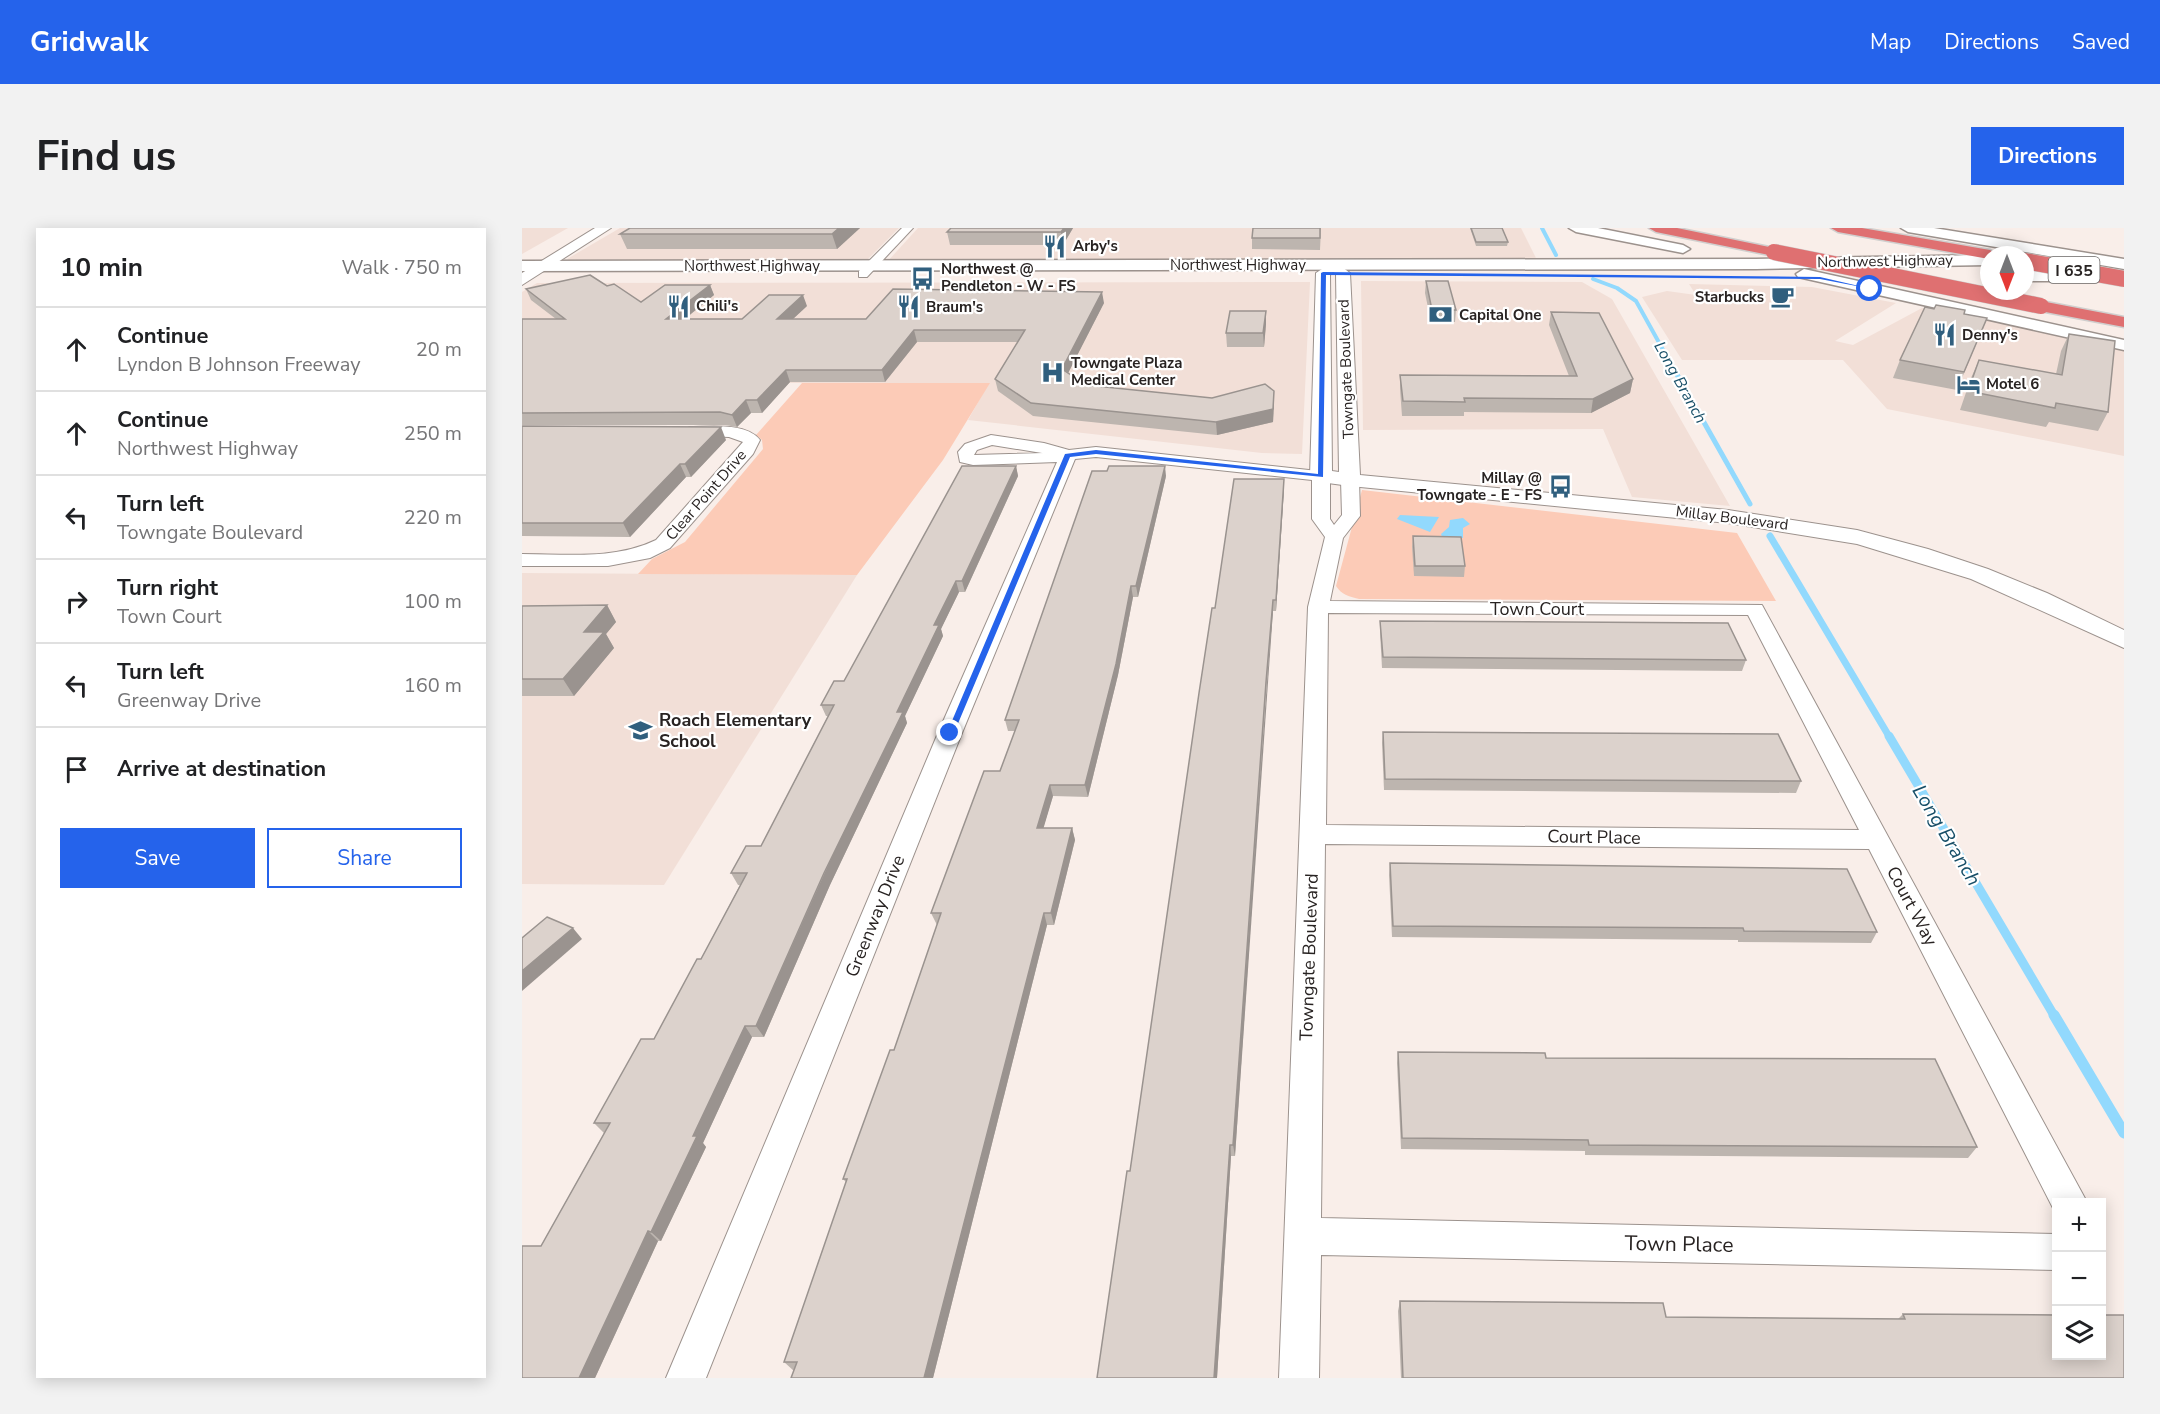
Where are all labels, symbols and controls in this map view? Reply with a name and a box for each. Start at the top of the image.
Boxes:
text: Gridwalk [30,23,148,61]
text: Map [1870,28,1911,56]
text: Directions [1944,28,2039,56]
text: Saved [2072,28,2130,56]
button: Directions [1971,127,2124,185]
text: Find us [36,128,176,185]
restaurant icon: Arby's [1042,233,1068,259]
place label: Arby's [1073,236,1118,256]
north arrow [1980,246,2034,300]
text: 10 min [60,250,143,285]
street label: Northwest Highway [1817,250,1953,272]
text: Walk · 750 m [342,254,462,281]
street label: Northwest Highway [1170,255,1306,275]
street label: Northwest Highway [684,256,820,276]
road number: I 635 [2048,257,2100,283]
place label: Northwest @ Pendleton - W - FS [941,259,1076,296]
bus stop icon: Northwest @ Pendleton - W - FS [910,265,936,291]
route start [1856,275,1882,301]
cafe icon: Starbucks [1769,284,1795,310]
place label: Starbucks [1695,287,1764,307]
restaurant icon: Chili's [665,293,691,319]
restaurant icon: Braum's [895,294,921,320]
place label: Chili's [696,296,738,316]
place label: Braum's [926,297,983,317]
street label: Towngate Boulevard [1334,299,1358,439]
bank icon: Capital One [1428,302,1454,328]
place label: Capital One [1459,305,1541,325]
text: Continue [117,321,208,351]
restaurant icon: Denny's [1931,322,1957,348]
place label: Denny's [1962,325,2018,345]
icon: ahead [60,333,93,366]
text: 20 m [416,336,462,363]
water label: Long Branch [1649,338,1712,427]
text: Lyndon B Johnson Freeway [117,351,361,378]
place label: Towngate Plaza Medical Center [1071,353,1182,390]
hospital icon: Towngate Plaza Medical Center [1040,359,1066,385]
hotel icon: Motel 6 [1955,371,1981,397]
place label: Motel 6 [1986,374,2039,394]
text: Continue [117,405,208,435]
icon: ahead [60,417,93,450]
text: 250 m [404,420,462,447]
text: Northwest Highway [117,435,298,462]
street label: Clear Point Drive [661,445,751,545]
place label: Millay @ Towngate - E - FS [1417,468,1542,505]
bus stop icon: Millay @ Towngate - E - FS [1547,474,1573,500]
text: Turn left [117,489,204,519]
icon: left [60,501,93,534]
street label: Millay Boulevard [1675,501,1789,535]
text: 220 m [404,504,462,531]
text: Towngate Boulevard [117,519,303,546]
text: Turn right [117,573,218,603]
icon: right [60,585,93,618]
text: 100 m [404,588,462,615]
street label: Town Court [1490,597,1585,621]
text: Town Court [117,603,222,630]
text: Turn left [117,657,204,687]
icon: left [60,669,93,702]
text: 160 m [404,672,462,699]
text: Greenway Drive [117,687,261,714]
place label: Roach Elementary School [659,708,812,753]
school or university icon: Roach Elementary School [628,717,654,743]
route end [936,719,962,745]
icon: arrive [60,753,93,786]
text: Arrive at destination [117,754,326,784]
water label: Long Branch [1906,780,1987,891]
street label: Court Place [1547,824,1641,850]
button: Save [60,828,255,888]
button: Share [267,828,462,888]
street label: Greenway Drive [840,851,910,981]
street label: Court Way [1881,862,1943,951]
street label: Towngate Boulevard [1294,873,1324,1041]
map controls [2052,1198,2106,1360]
button: + [2052,1198,2106,1252]
street label: Town Place [1624,1229,1734,1259]
button: − [2052,1252,2106,1306]
button: layers [2052,1306,2106,1360]

